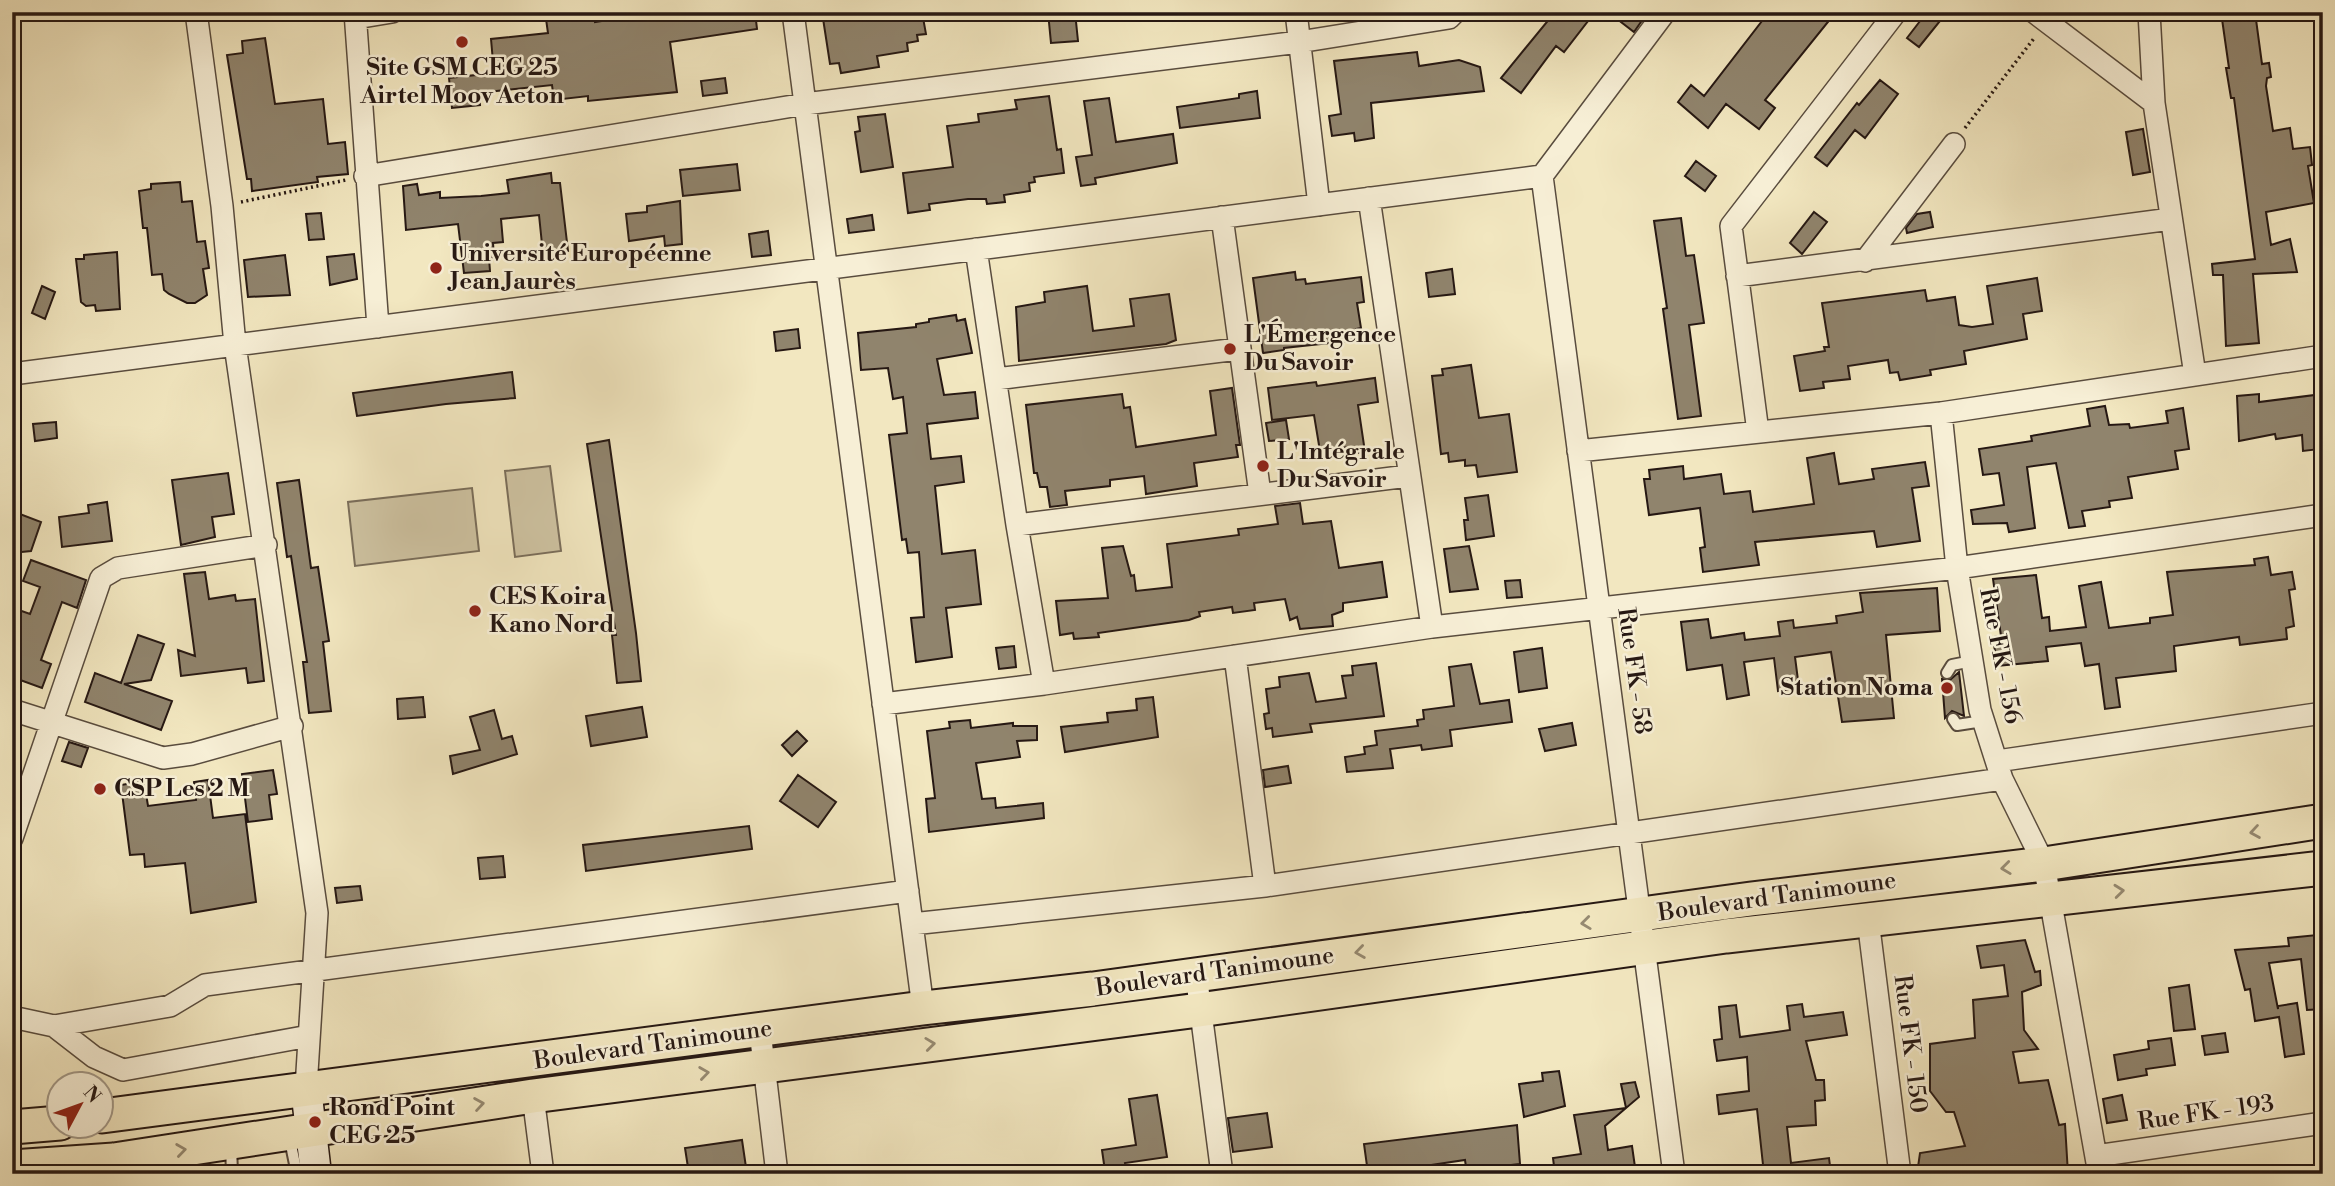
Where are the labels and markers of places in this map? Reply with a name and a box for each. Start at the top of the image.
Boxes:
marker: Site GSM CEG 25 Airtel Moov Aeton [454,34,470,50]
place label: Site GSM CEG 25 Airtel Moov Aeton [359,53,564,111]
place label: Université Européenne Jean Jaurès [447,239,712,297]
marker: Université Européenne Jean Jaurès [428,260,444,276]
place label: L'Émergence Du Savoir [1244,318,1396,378]
marker: L'Émergence Du Savoir [1222,341,1238,357]
place label: L'Intégrale Du Savoir [1277,437,1405,495]
marker: L'Intégrale Du Savoir [1255,458,1271,474]
place label: CES Koira Kano Nord [489,582,614,640]
marker: CES Koira Kano Nord [467,603,483,619]
place label: Station Noma [1781,673,1934,703]
marker: Station Noma [1939,680,1955,696]
place label: CSP Les 2 M [114,774,250,804]
marker: CSP Les 2 M [92,781,108,797]
place label: Rond Point CEG 25 [329,1093,455,1151]
marker: Rond Point CEG 25 [307,1114,323,1130]

